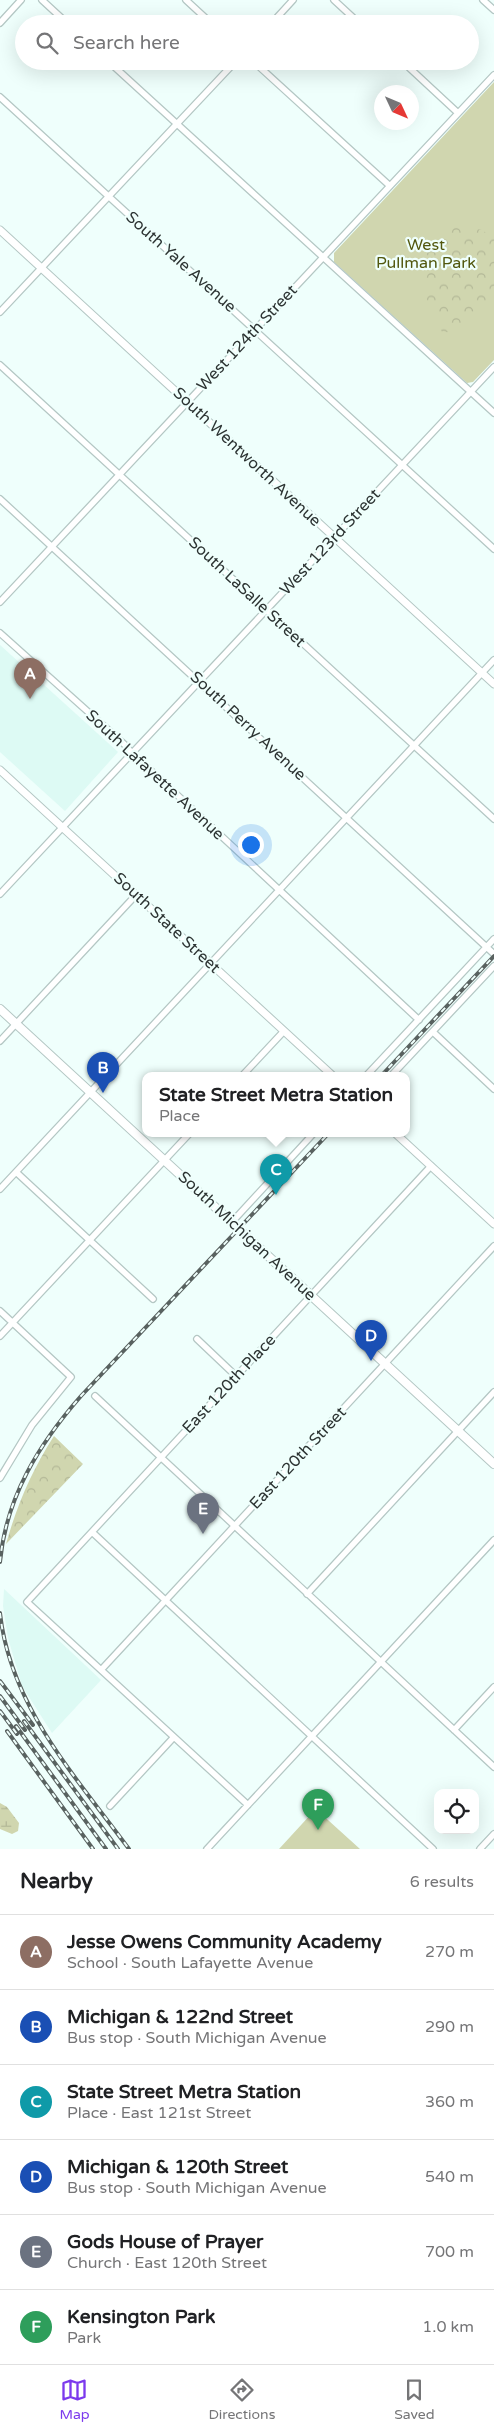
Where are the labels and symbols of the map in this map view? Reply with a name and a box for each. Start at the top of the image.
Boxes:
north arrow [374,85,419,130]
street label: South Yale Avenue [122,207,240,317]
park label: West Pullman Park [376,235,476,273]
street label: West 124th Street [193,281,301,395]
street label: South Wentworth Avenue [169,383,325,531]
street label: West 123rd Street [275,485,385,599]
street label: South LaSalle Street [184,533,310,651]
pin: A [14,658,46,699]
street label: South Perry Avenue [186,667,310,785]
street label: South Lafayette Avenue [82,706,228,844]
your location [238,832,264,858]
street label: South State Street [109,868,225,978]
pin: B [87,1052,119,1093]
pin: C [260,1154,292,1195]
street label: South Michigan Avenue [174,1167,320,1305]
pin: D [355,1320,387,1361]
street label: East 120th Place [178,1330,280,1438]
street label: East 120th Street [245,1403,351,1513]
pin: E [187,1493,219,1534]
pin: F [302,1789,334,1830]

